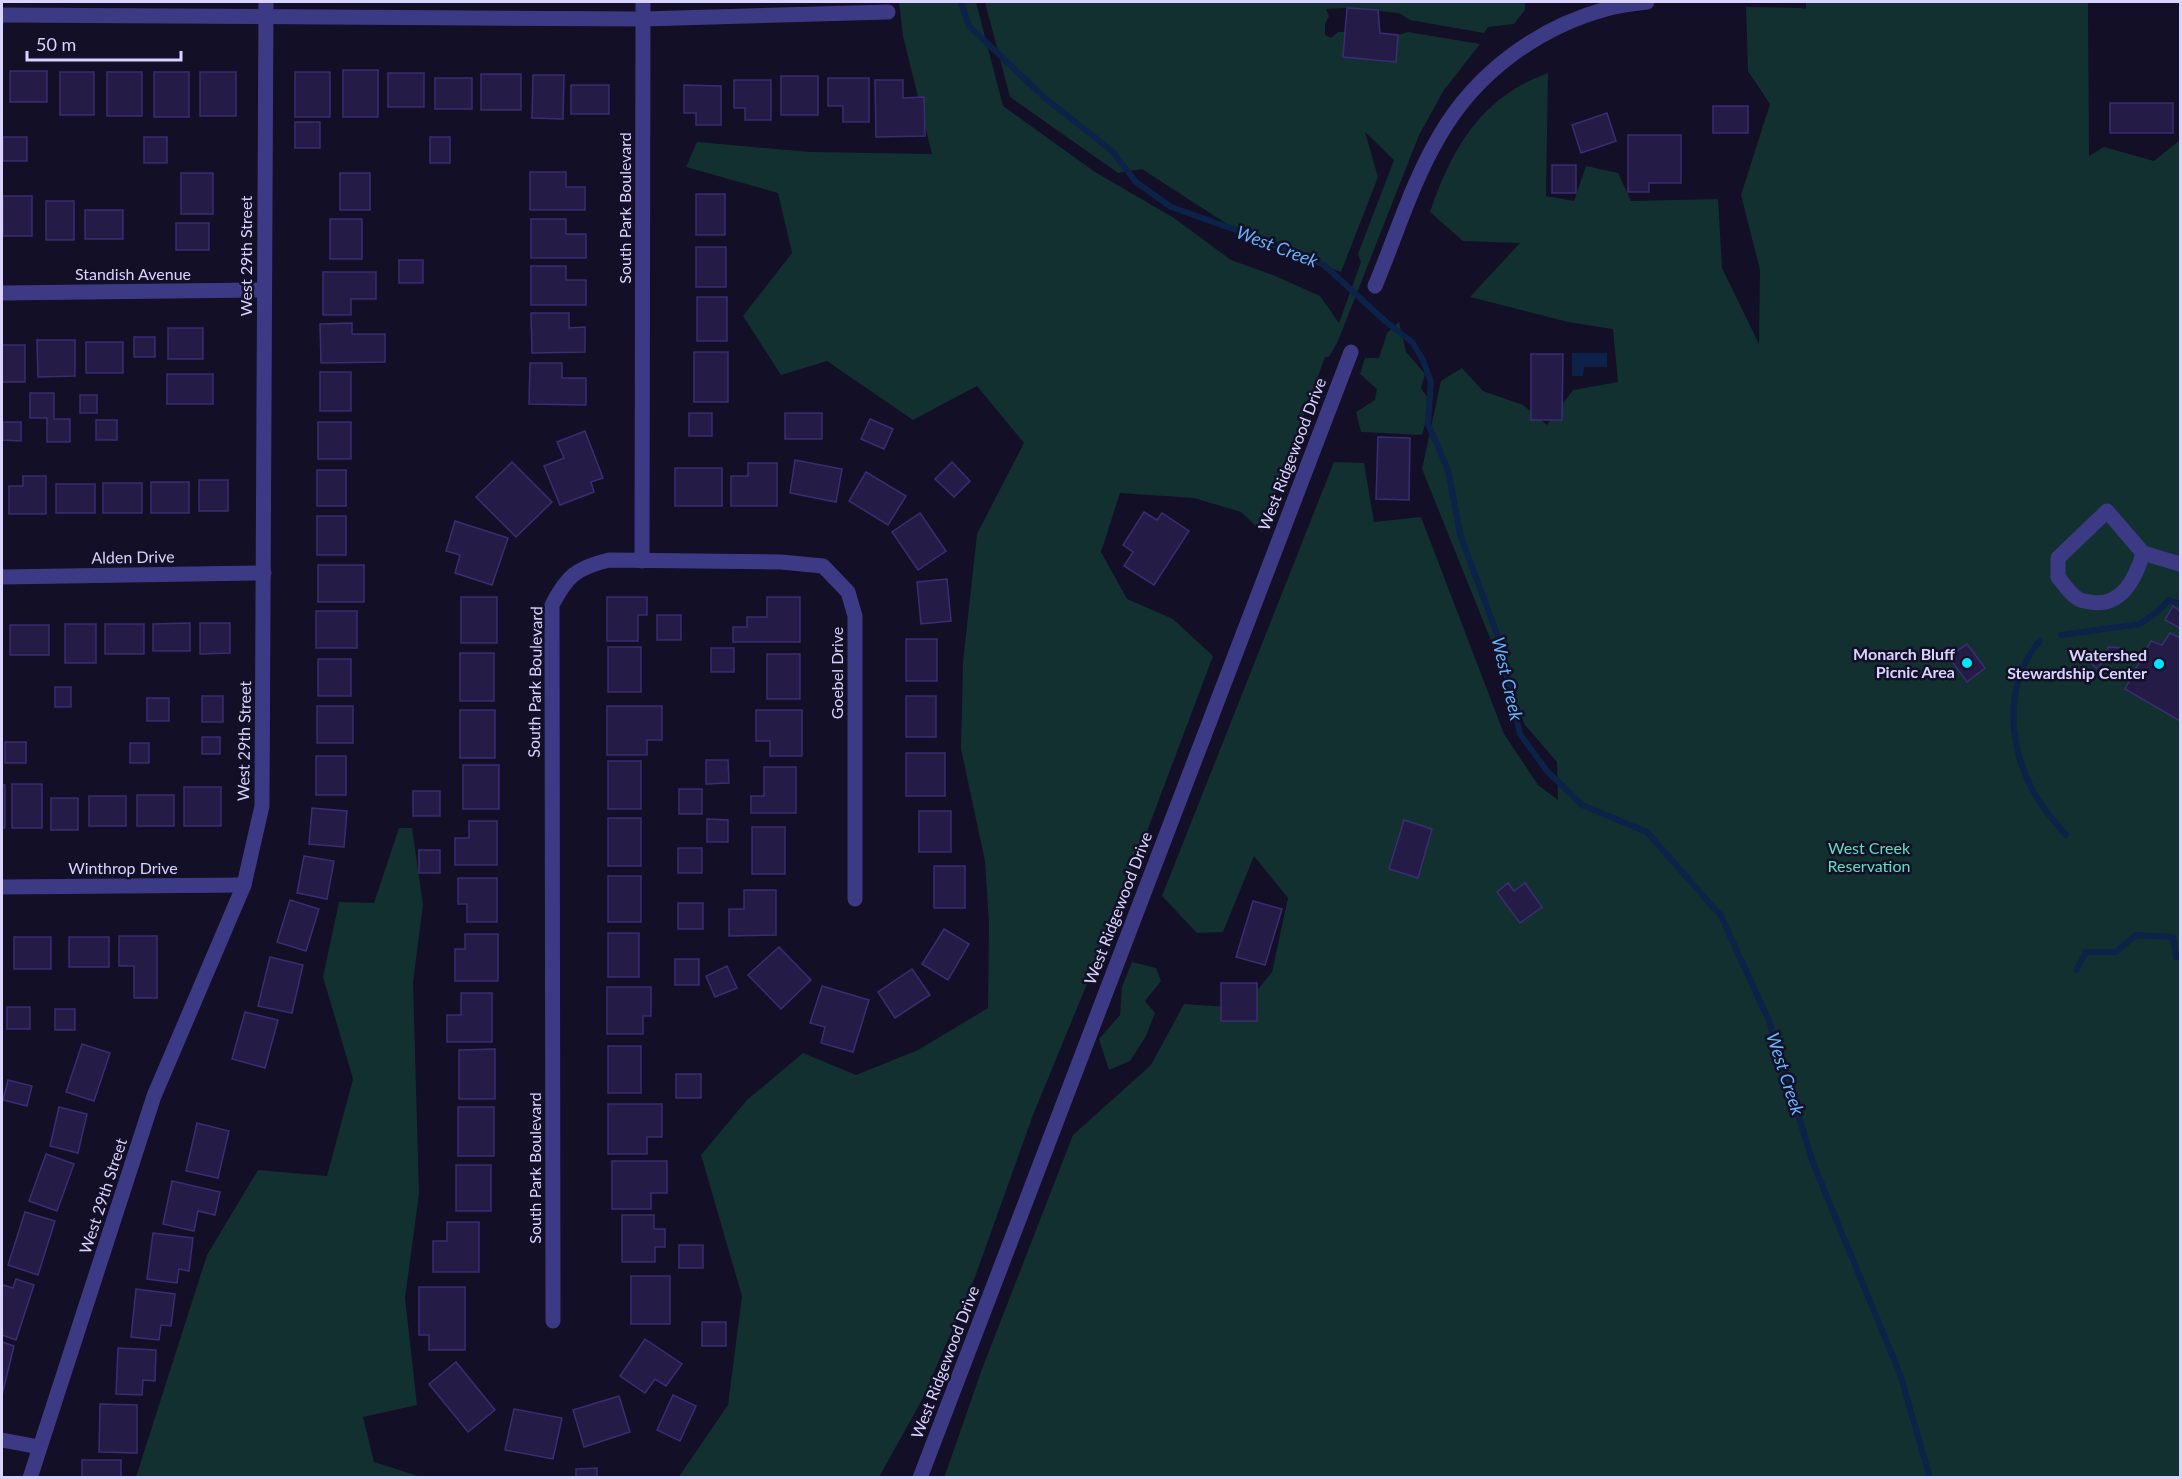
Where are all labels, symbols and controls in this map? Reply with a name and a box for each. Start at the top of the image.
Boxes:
scale bar [27,24,182,62]
text: 50 m [36,33,76,55]
street label: South Park Boulevard [615,132,634,284]
street label: West 29th Street [236,196,255,316]
water label: West Creek [1234,221,1322,272]
street label: Standish Avenue [75,264,191,283]
street label: West Ridgewood Drive [1254,375,1329,533]
street label: Alden Drive [91,546,175,567]
street label: South Park Boulevard [524,606,545,758]
street label: Goebel Drive [827,627,846,719]
water label: West Creek [1488,635,1528,723]
place label: Monarch Bluff Picnic Area [1853,644,1955,681]
place label: Watershed Stewardship Center [2007,645,2147,682]
marker: Monarch Bluff Picnic Area [1960,656,1974,670]
marker: Watershed Stewardship Center [2152,657,2166,671]
street label: West 29th Street [233,680,254,801]
street label: West Ridgewood Drive [1080,829,1155,987]
park label: West Creek Reservation [1828,838,1911,875]
street label: Winthrop Drive [68,858,178,877]
water label: West Creek [1762,1030,1810,1118]
street label: South Park Boulevard [525,1092,544,1244]
street label: West 29th Street [75,1135,130,1256]
street label: West Ridgewood Drive [907,1283,982,1441]

